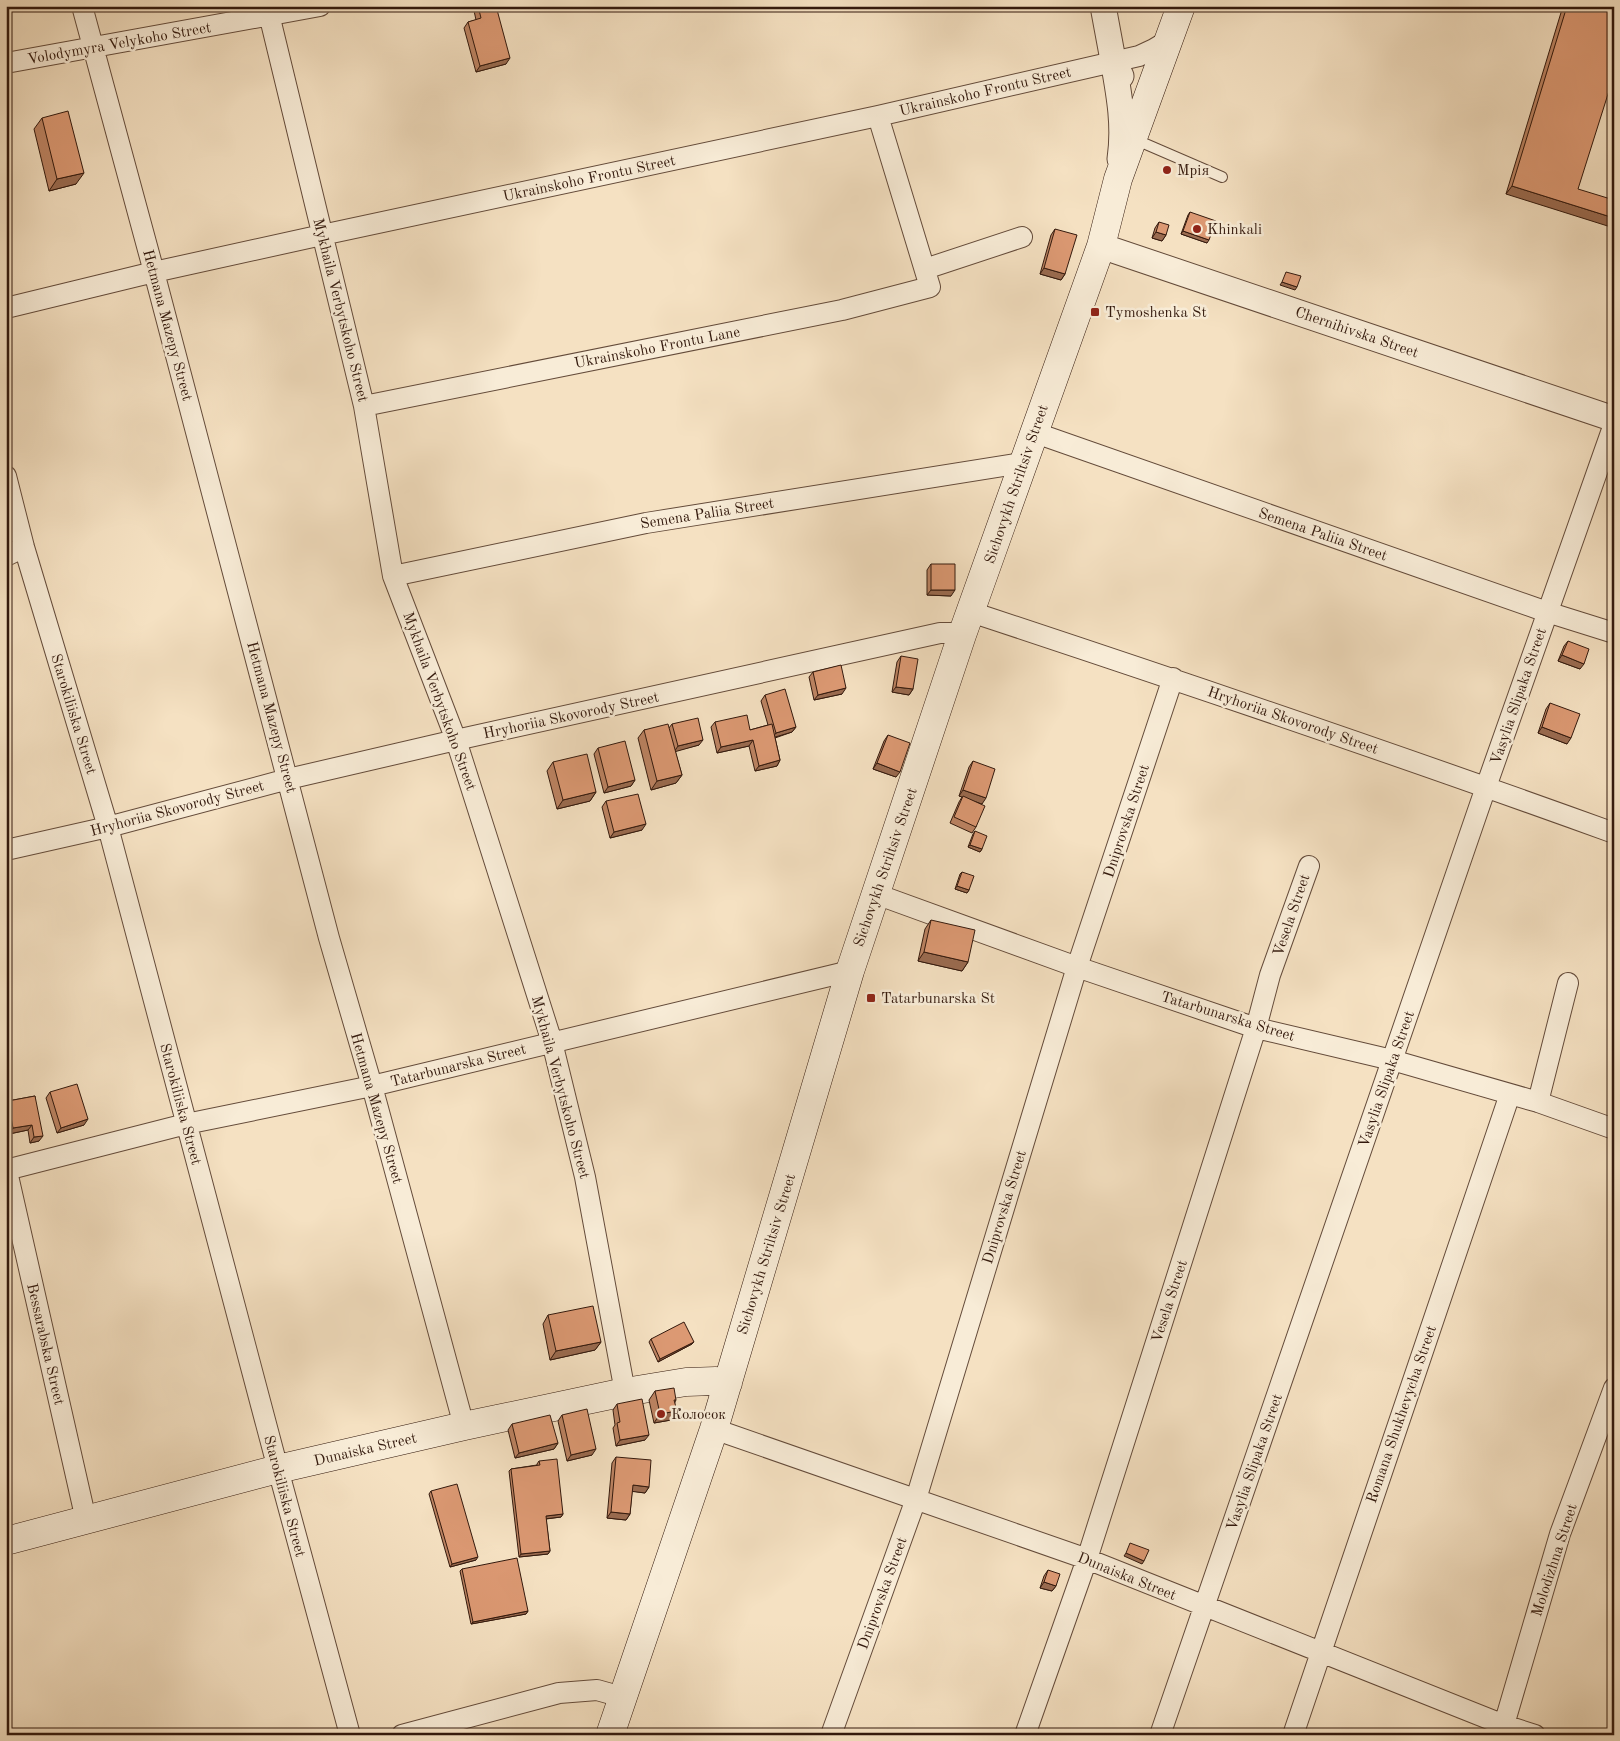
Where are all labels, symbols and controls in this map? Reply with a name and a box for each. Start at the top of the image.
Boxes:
street label: Volodymyra Velykoho Street [26,21,212,68]
street label: Ukrainskoho Frontu Street [898,65,1073,120]
street label: Ukrainskoho Frontu Street [502,154,677,205]
marker: Мрія [1161,164,1173,176]
place label: Мрія [1177,164,1209,179]
street label: Mykhaila Verbytskoho Street [309,217,370,404]
marker: Khinkali [1191,223,1203,235]
place label: Khinkali [1207,223,1262,238]
street label: Hetmana Mazepy Street [139,248,194,403]
street label: Chernihivska Street [1293,305,1420,362]
marker: Tymoshenka St [1089,306,1101,318]
place label: Tymoshenka St [1105,306,1207,321]
street label: Ukrainskoho Frontu Lane [573,325,742,372]
street label: Sichovykh Striltsiv Street [983,403,1052,566]
street label: Semena Paliia Street [639,496,775,532]
street label: Semena Paliia Street [1256,506,1389,565]
street label: Mykhaila Verbytskoho Street [399,610,478,793]
street label: Vasylia Slipaka Street [1489,626,1550,767]
street label: Hetmana Mazepy Street [243,640,298,795]
street label: Starokiliiska Street [47,652,98,777]
street label: Hryhoriia Skovorody Street [1205,685,1380,758]
street label: Hryhoriia Skovorody Street [482,690,661,742]
street label: Dniprovska Street [1102,763,1153,880]
street label: Hryhoriia Skovorody Street [89,779,266,840]
street label: Sichovykh Striltsiv Street [852,786,921,949]
street label: Vesela Street [1271,872,1313,959]
street label: Tatarbunarska Street [1159,990,1296,1045]
marker: Tatarbunarska St [865,992,877,1004]
place label: Tatarbunarska St [881,992,995,1007]
street label: Mykhaila Verbytskoho Street [528,994,591,1181]
street label: Vasylia Slipaka Street [1357,1009,1418,1150]
street label: Hetmana Mazepy Street [347,1031,404,1186]
street label: Starokiliiska Street [156,1042,203,1167]
street label: Tatarbunarska Street [389,1042,528,1091]
street label: Dniprovska Street [981,1149,1030,1266]
street label: Sichovykh Striltsiv Street [736,1172,799,1337]
street label: Vesela Street [1150,1258,1191,1345]
street label: Bessarabska Street [23,1282,66,1407]
street label: Romana Shukhevycha Street [1365,1324,1440,1505]
street label: Vasylia Slipaka Street [1225,1392,1286,1533]
marker: Колосок [655,1408,667,1420]
place label: Колосок [671,1408,726,1423]
street label: Dunaiska Street [313,1431,418,1470]
street label: Starokiliiska Street [260,1434,307,1559]
street label: Molodizhna Street [1530,1502,1581,1619]
street label: Dniprovska Street [856,1535,911,1652]
street label: Dunaiska Street [1075,1551,1178,1604]

